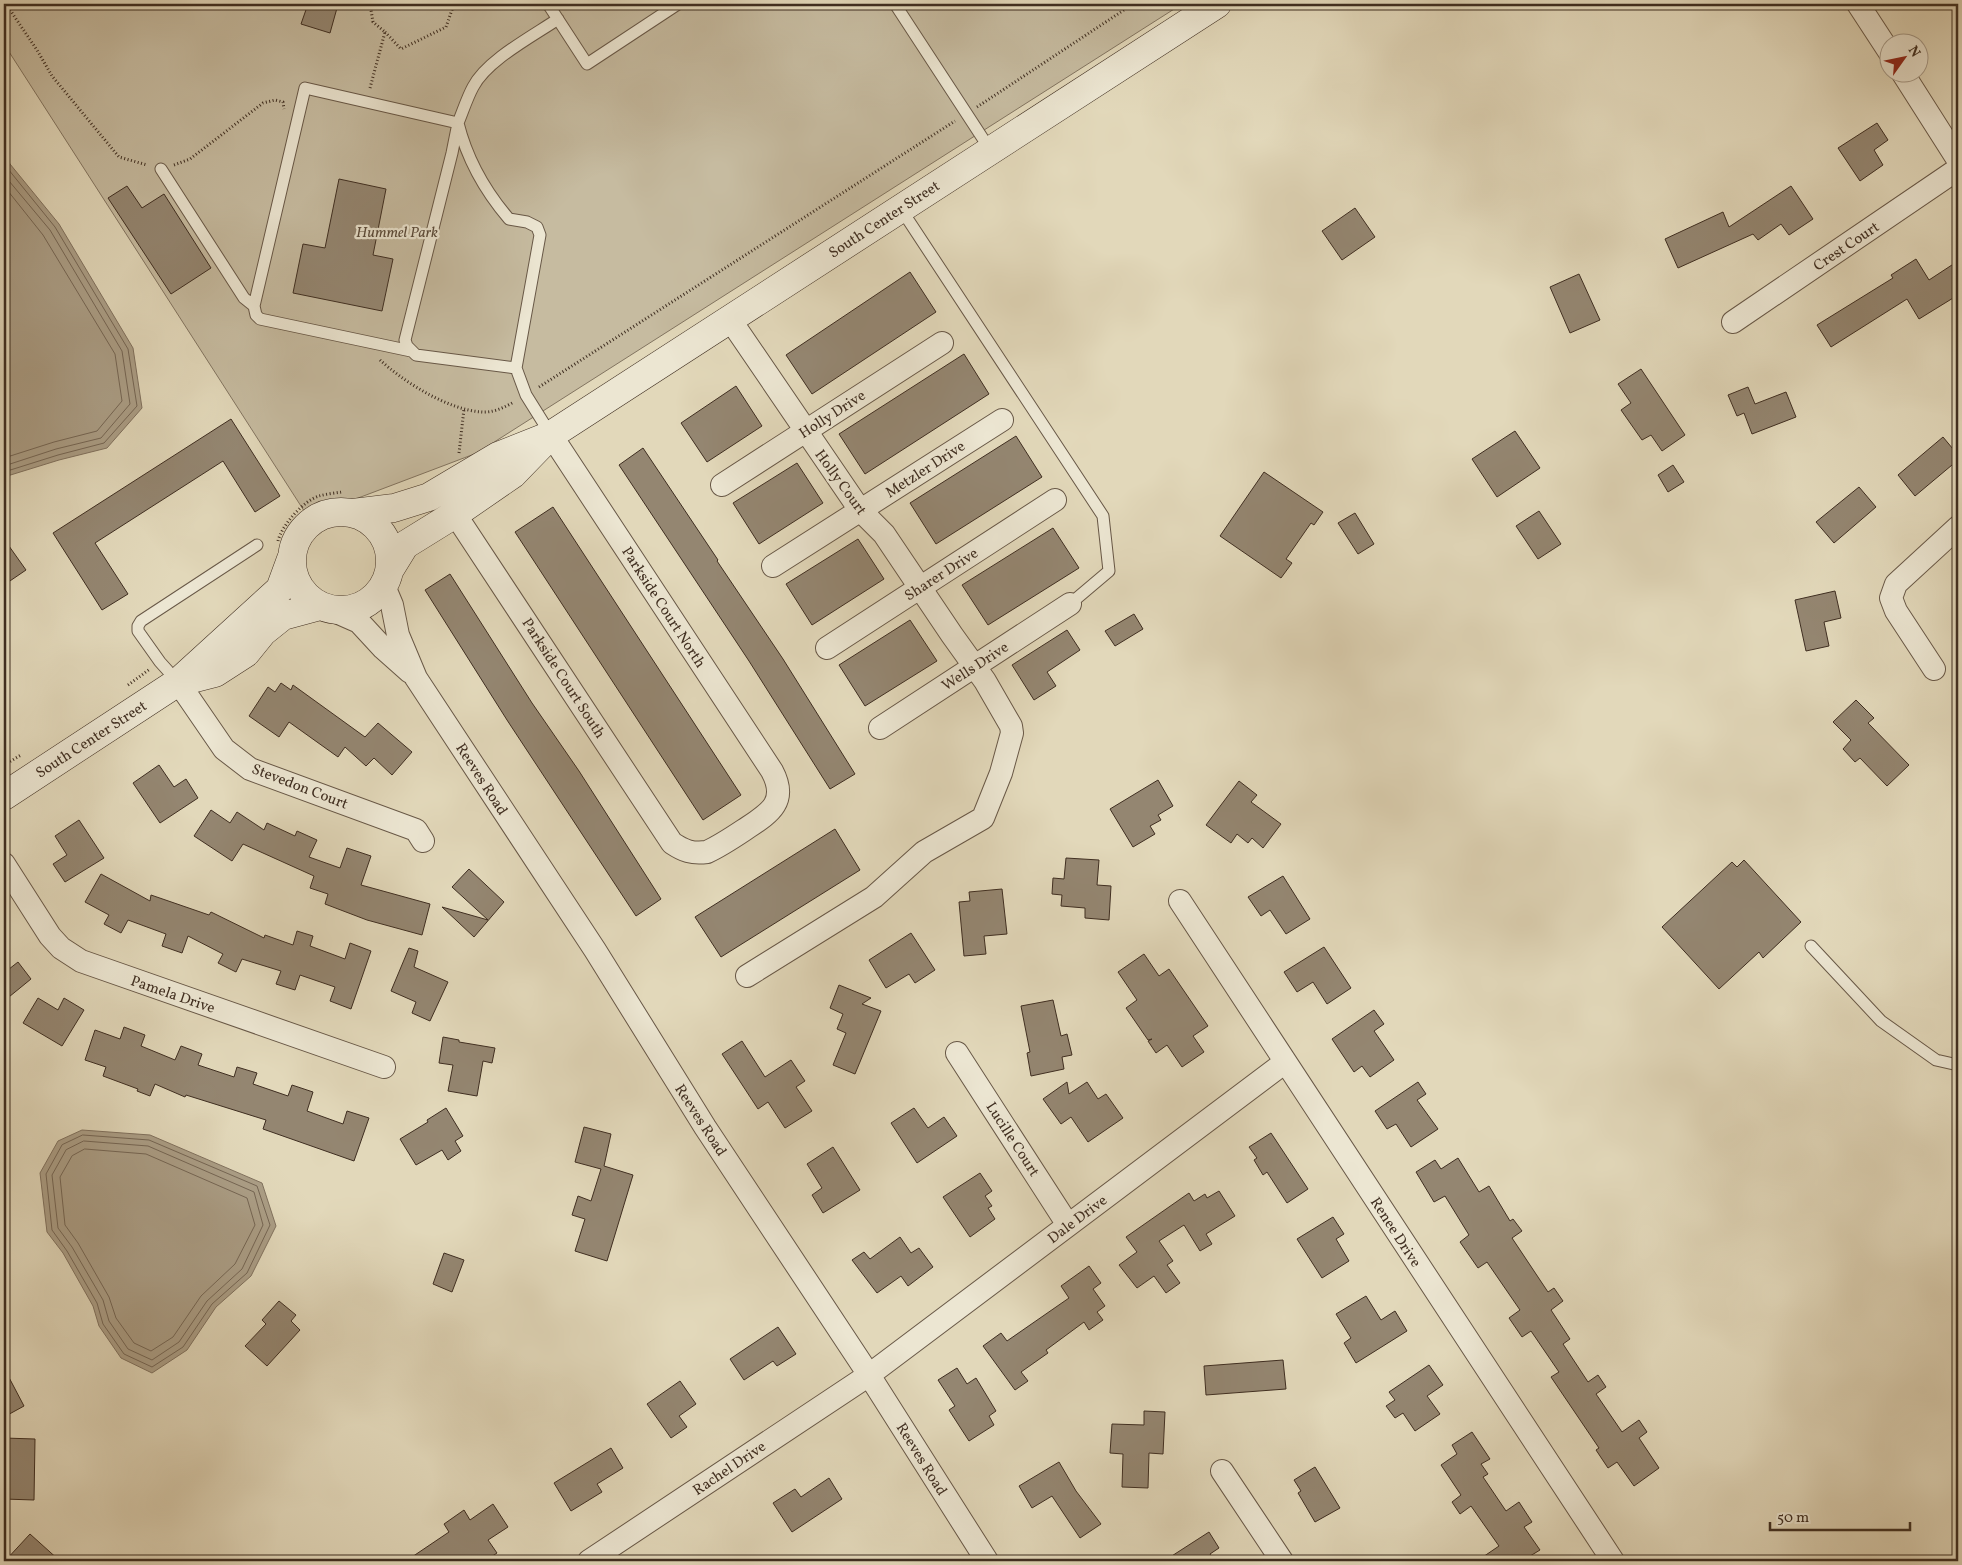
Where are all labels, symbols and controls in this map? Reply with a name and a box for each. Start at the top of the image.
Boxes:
north arrow [1880,32,1930,82]
text: N [1903,42,1924,61]
street label: South Center Street [825,176,944,264]
street label: Crest Court [1810,217,1884,277]
park label: Hummel Park [356,223,438,244]
street label: Holly Drive [795,386,870,445]
street label: Metzler Drive [882,437,970,504]
street label: Holly Court [809,446,871,520]
street label: Parkside Court North [616,543,710,673]
street label: Sharer Drive [901,544,983,607]
street label: Parkside Court South [516,614,610,743]
street label: Wells Drive [938,638,1013,697]
street label: South Center Street [32,696,151,784]
street label: Reeves Road [450,740,512,820]
street label: Stevedon Court [248,759,351,815]
street label: Pamela Drive [127,971,218,1020]
street label: Reeves Road [669,1081,731,1161]
street label: Lucille Court [980,1098,1044,1181]
street label: Dale Drive [1044,1191,1112,1250]
street label: Renee Drive [1364,1194,1425,1272]
street label: Reeves Road [890,1419,951,1500]
street label: Rachel Drive [689,1437,771,1502]
scale bar [1770,1500,1910,1532]
text: 50 m [1777,1508,1809,1529]

